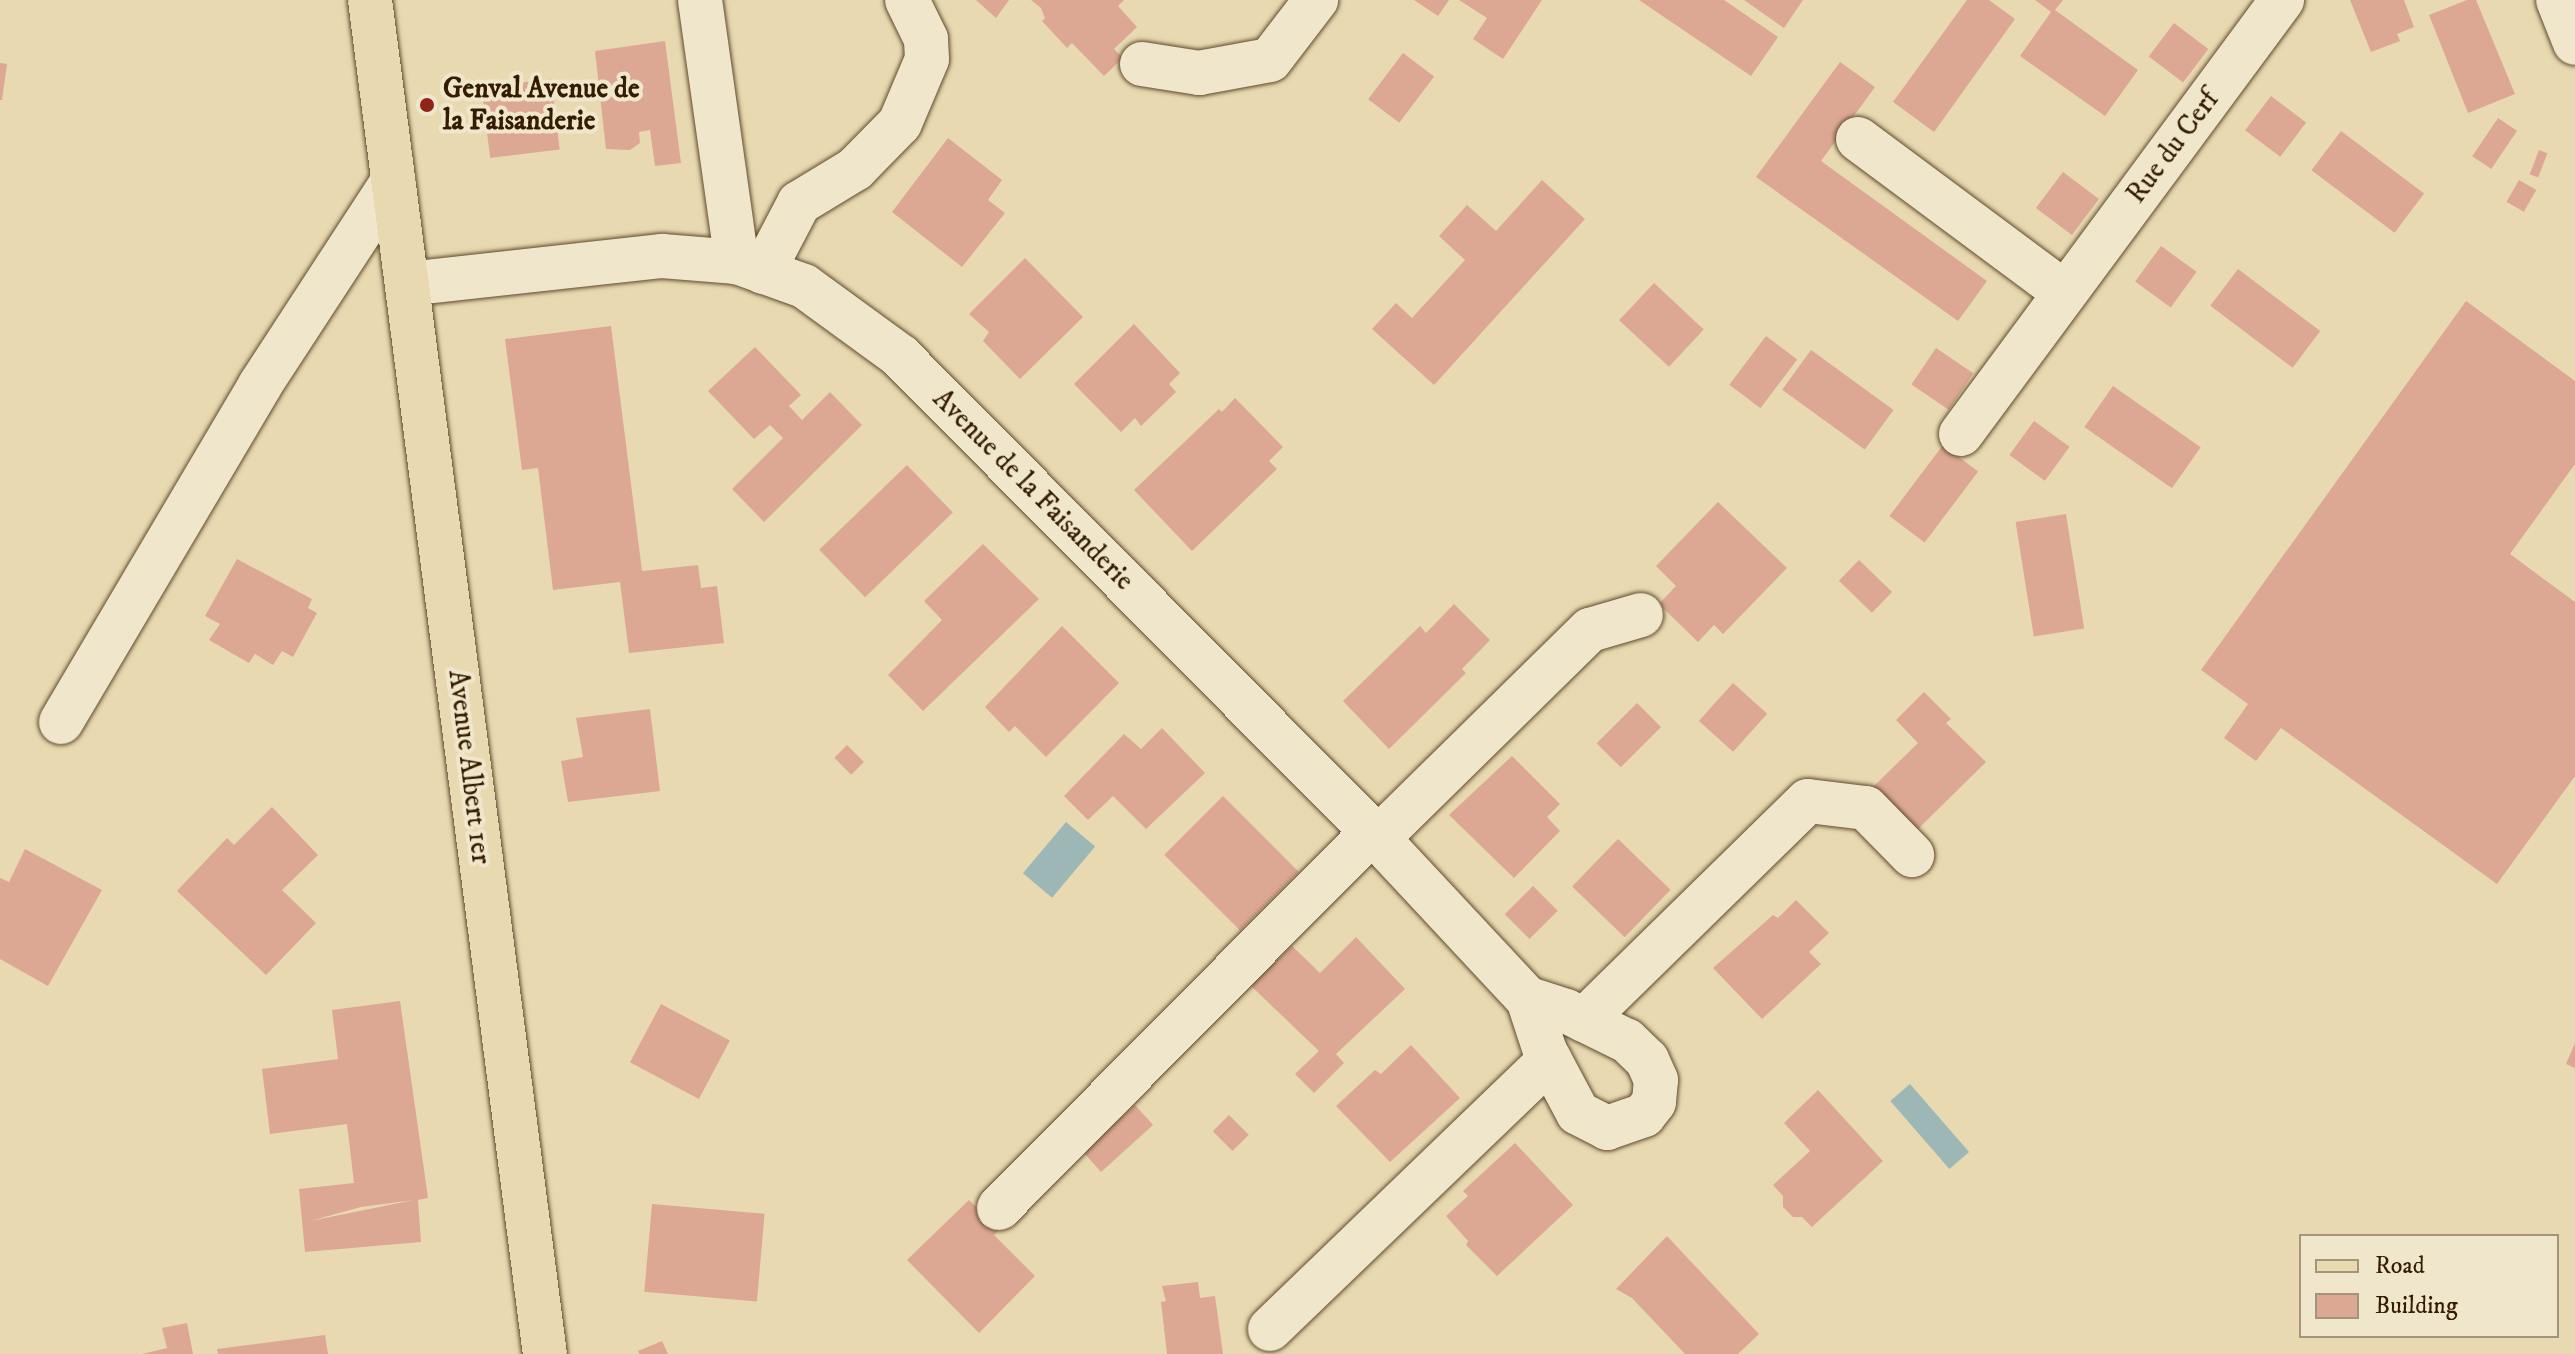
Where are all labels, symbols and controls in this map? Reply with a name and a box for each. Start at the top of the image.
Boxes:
place label: Genval Avenue de la Faisanderie [443,72,640,138]
street label: Rue du Cerf [2120,84,2226,210]
marker: Genval Avenue de la Faisanderie [418,96,436,114]
street label: Avenue de la Faisanderie [925,382,1141,598]
street label: Avenue Albert 1er [440,668,498,866]
legend [2299,1234,2559,1338]
text: Road [2375,1251,2425,1281]
text: Building [2375,1291,2458,1321]

